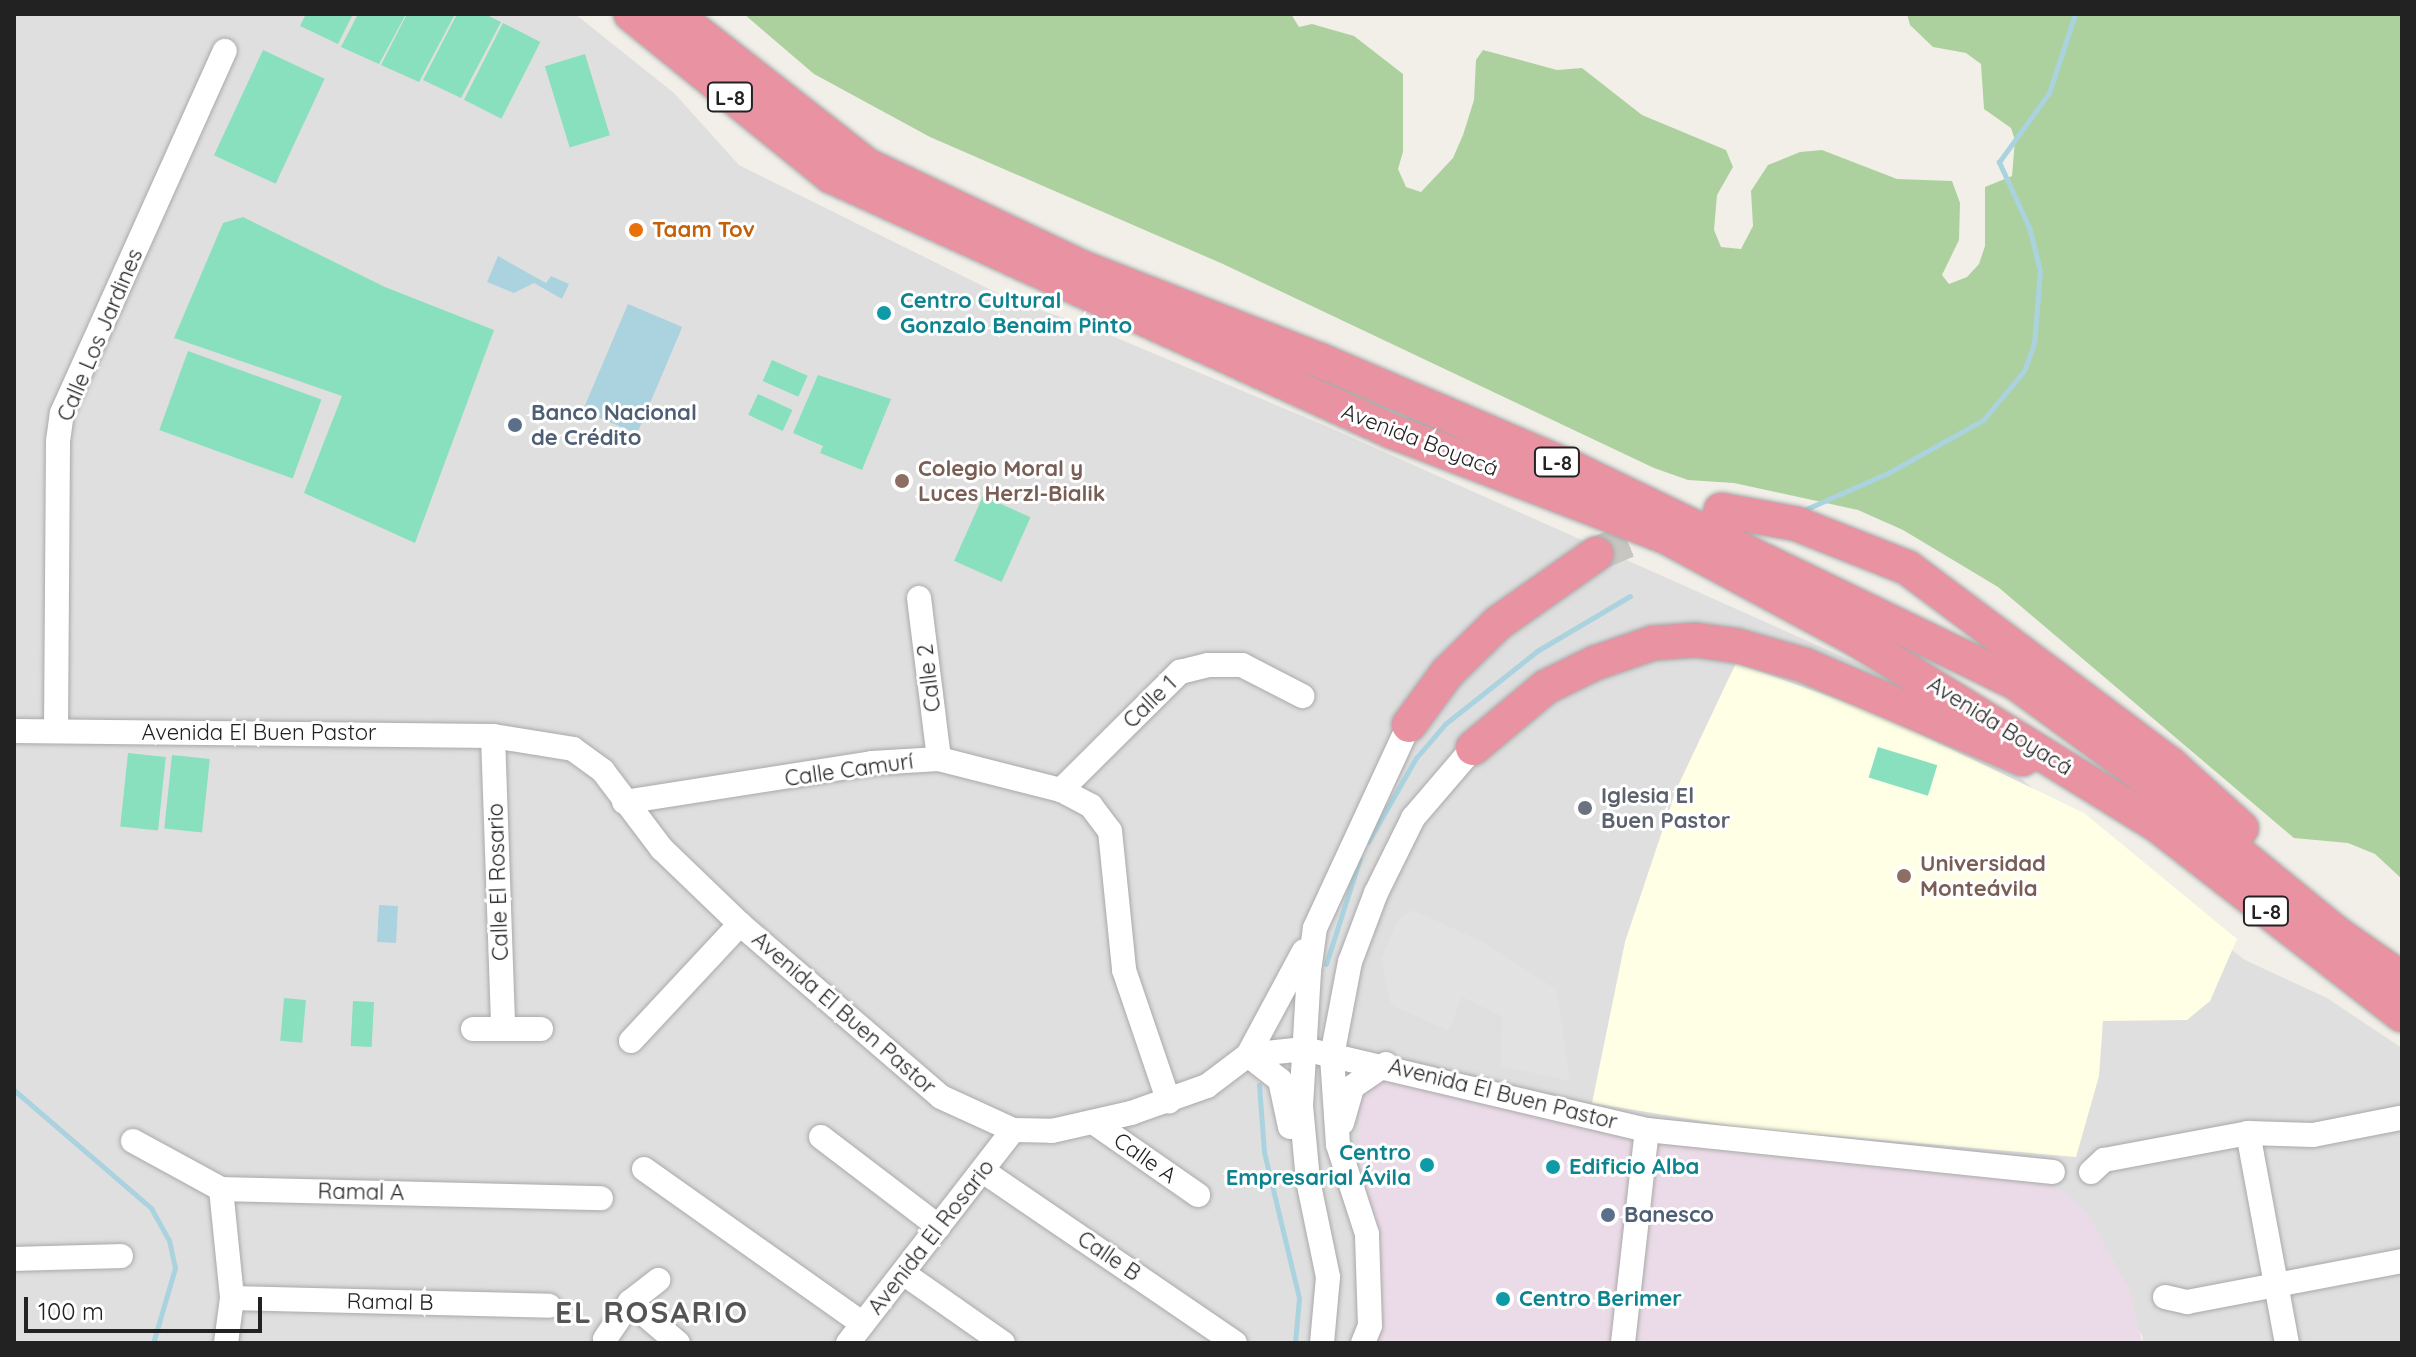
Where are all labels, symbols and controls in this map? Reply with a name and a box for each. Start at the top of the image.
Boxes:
road number: L-8 [706,81,754,113]
place label: Taam Tov [652,217,755,243]
marker: Taam Tov [627,221,645,239]
street label: Calle Los Jardines [52,245,148,425]
place label: Centro Cultural Gonzalo Benaim Pinto [900,287,1132,338]
marker: Centro Cultural Gonzalo Benaim Pinto [875,304,893,322]
street label: Avenida Boyacá [1338,398,1502,482]
place label: Banco Nacional de Crédito [531,399,697,450]
marker: Banco Nacional de Crédito [506,416,524,434]
road number: L-8 [1533,446,1581,478]
place label: Colegio Moral y Luces Herzl-Bialik [918,455,1105,506]
marker: Colegio Moral y Luces Herzl-Bialik [893,472,911,490]
street label: Calle 2 [912,643,946,713]
street label: Calle 1 [1118,670,1182,734]
street label: Avenida Boyacá [1923,671,2077,781]
street label: Avenida El Buen Pastor [142,720,376,746]
street label: Calle Camurí [783,748,915,792]
place label: Iglesia El Buen Pastor [1601,782,1730,834]
marker: Iglesia El Buen Pastor [1576,799,1594,817]
street label: Calle El Rosario [482,803,514,961]
place label: Universidad Monteávila [1920,850,2046,902]
marker: Universidad Monteávila [1895,867,1913,885]
road number: L-8 [2242,895,2290,927]
street label: Avenida El Buen Pastor [747,926,941,1100]
street label: Avenida El Buen Pastor [1386,1053,1620,1135]
street label: Calle A [1109,1127,1181,1189]
place label: Centro Empresarial Ávila [1226,1139,1411,1190]
street label: Avenida El Rosario [862,1154,1000,1320]
place label: Edificio Alba [1569,1154,1699,1180]
marker: Centro Empresarial Ávila [1418,1156,1436,1174]
marker: Edificio Alba [1544,1158,1562,1176]
street label: Ramal A [317,1178,405,1206]
place label: Banesco [1624,1202,1714,1228]
marker: Banesco [1599,1206,1617,1224]
street label: Calle B [1072,1225,1146,1287]
scale bar [28,1281,266,1331]
place label: Centro Berimer [1519,1286,1682,1312]
street label: Ramal B [346,1288,434,1316]
marker: Centro Berimer [1494,1290,1512,1308]
district label: EL ROSARIO [555,1294,749,1330]
text: 100 m [38,1296,104,1326]

